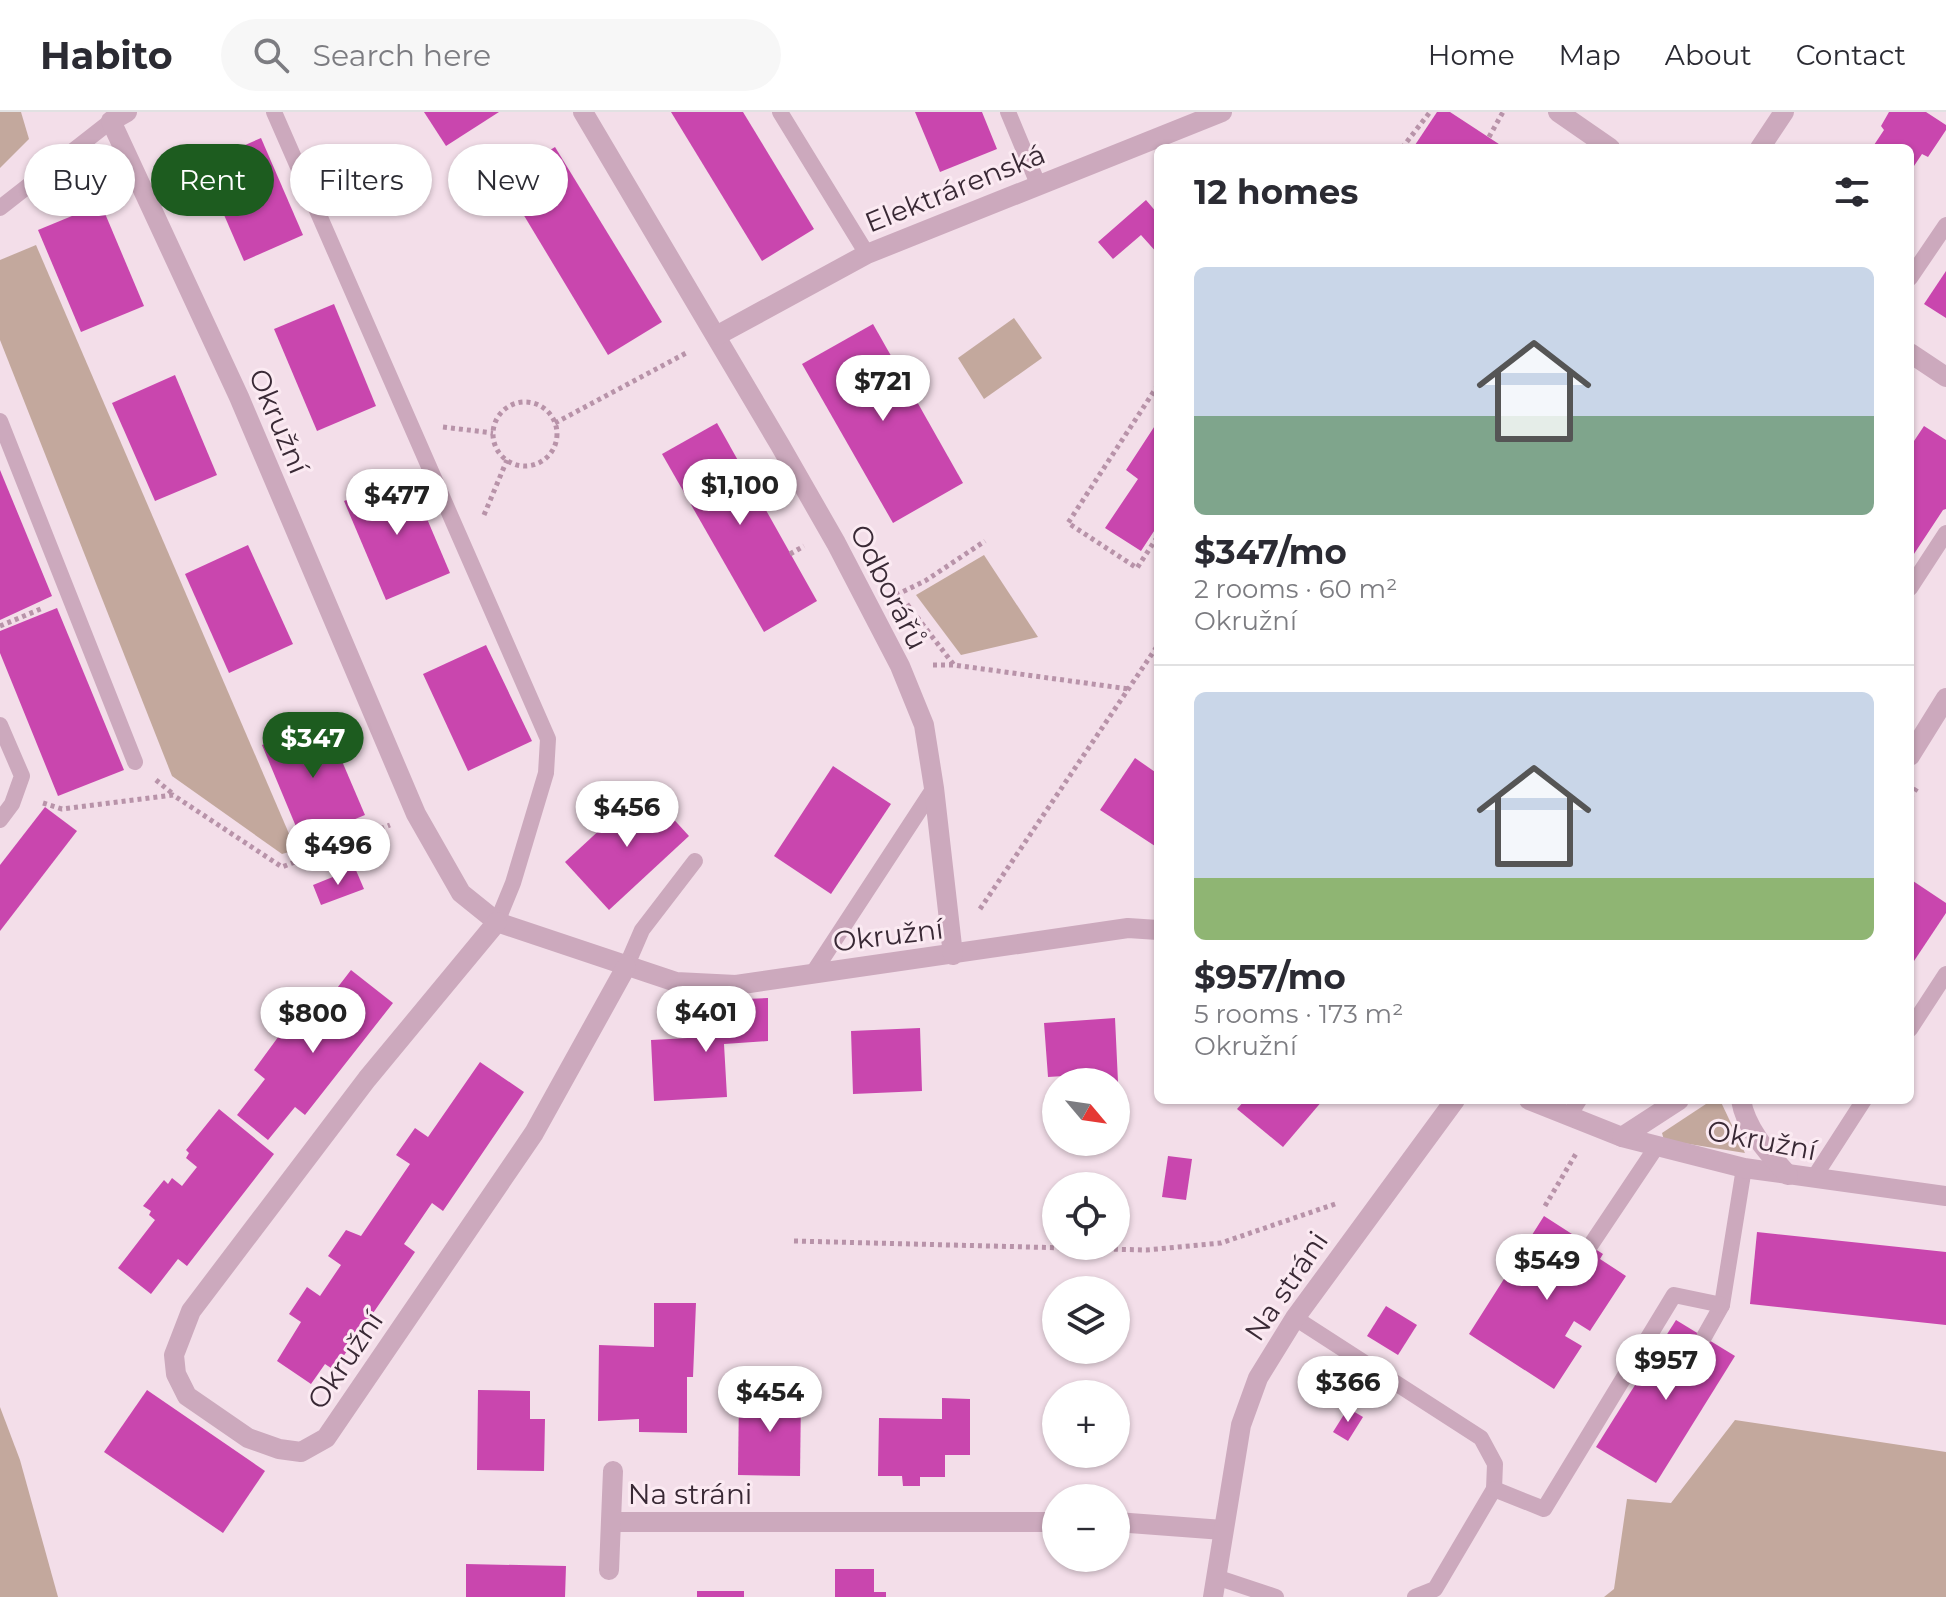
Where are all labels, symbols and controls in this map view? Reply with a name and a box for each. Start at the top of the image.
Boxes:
search box [221,19,781,91]
text: Habito [40,32,173,79]
icon: search [249,33,293,77]
text: Search here [313,37,491,74]
text: Home [1428,38,1515,72]
text: Map [1559,38,1621,72]
text: About [1665,38,1752,72]
text: Contact [1796,38,1906,72]
street label: Elektrárenská [860,136,1050,240]
chip: Buy [24,144,135,216]
chip: Rent [151,144,274,216]
chip: Filters [290,144,432,216]
chip: New [448,144,568,216]
icon: filters [1830,170,1874,214]
text: 12 homes [1194,171,1358,213]
icon: home [1462,319,1606,463]
pin: $721 [836,355,930,423]
street label: Okružní [242,363,317,480]
text: $721 [854,365,912,397]
pin: $1,100 [675,459,805,527]
pin: $477 [350,469,444,537]
text: $1,100 [701,469,779,501]
text: $477 [364,479,430,511]
street label: Odborářů [843,519,935,655]
text: $347/mo [1194,531,1347,573]
text: 2 rooms · 60 m² [1194,573,1397,605]
text: Okružní [1194,605,1297,637]
pin: $347 [266,712,360,780]
text: $347 [281,722,345,754]
icon: home [1462,744,1606,888]
pin: $456 [580,781,674,849]
text: $456 [594,791,660,823]
pin: $496 [291,819,385,887]
text: $496 [304,829,372,861]
street label: Okružní [831,911,947,959]
text: $957/mo [1194,956,1346,998]
pin: $401 [659,986,753,1054]
pin: $800 [266,987,360,1055]
text: $401 [675,996,737,1028]
text: $800 [278,997,348,1029]
text: 5 rooms · 173 m² [1194,998,1403,1030]
text: Okružní [1194,1030,1297,1062]
north arrow [1042,1068,1130,1156]
map controls [1042,1068,1130,1572]
street label: Okružní [1704,1113,1821,1168]
button: locate [1042,1172,1130,1260]
street label: Na stráni [1237,1225,1335,1347]
pin: $549 [1500,1234,1594,1302]
text: $549 [1514,1244,1580,1276]
button: layers [1042,1276,1130,1364]
street label: Okružní [300,1303,391,1415]
pin: $957 [1619,1334,1713,1402]
text: $957 [1634,1344,1698,1376]
pin: $366 [1301,1356,1395,1424]
pin: $454 [723,1366,817,1434]
text: $366 [1315,1366,1381,1398]
text: $454 [736,1376,804,1408]
button: + [1042,1380,1130,1468]
street label: Na stráni [628,1477,752,1511]
button: − [1042,1484,1130,1572]

